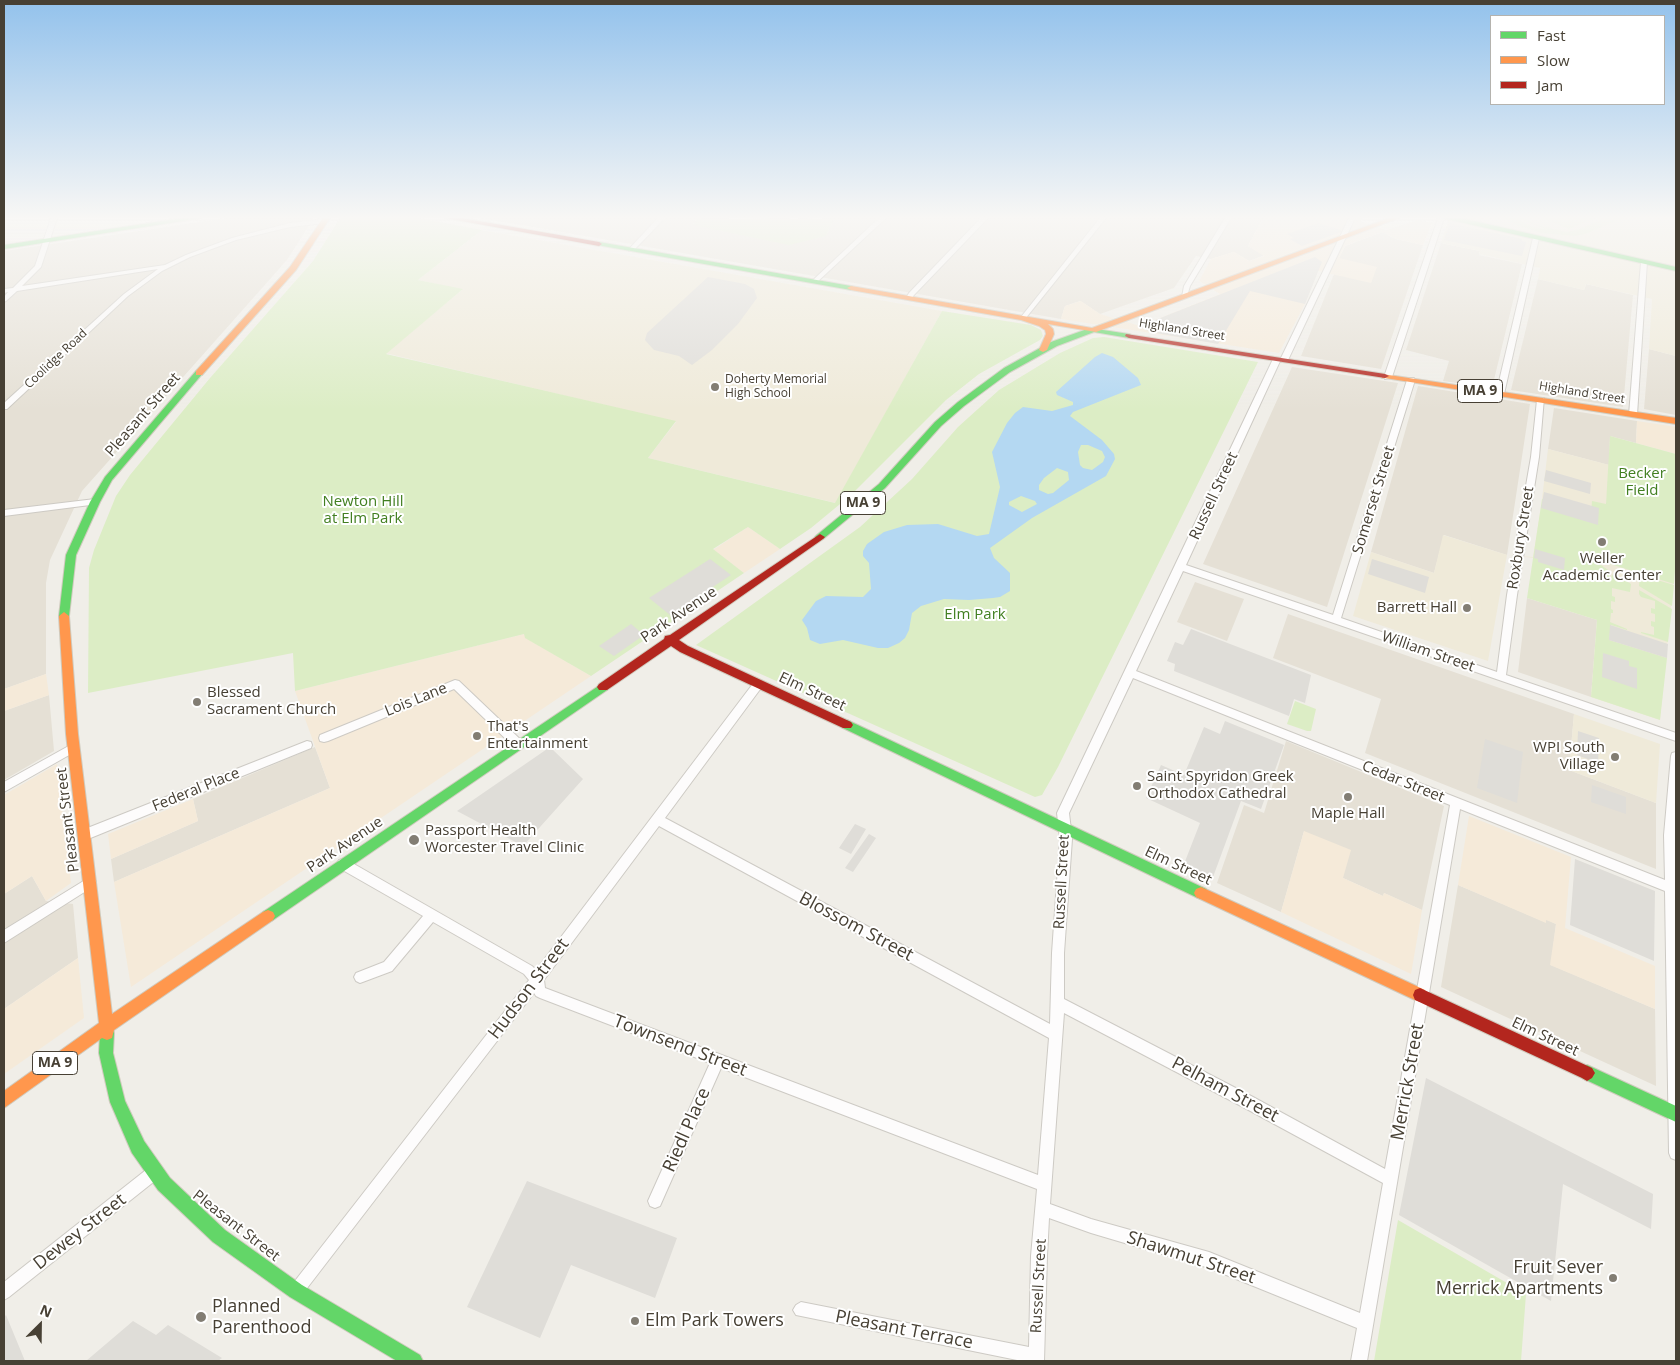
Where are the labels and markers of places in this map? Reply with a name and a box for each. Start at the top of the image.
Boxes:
place label: Doherty Memorial High School [725,373,827,401]
marker: Doherty Memorial High School [709,381,721,393]
marker: Weller Academic Center [1596,536,1608,548]
place label: Weller Academic Center [1543,550,1661,585]
place label: Barrett Hall [1377,599,1457,617]
marker: Barrett Hall [1461,602,1473,614]
place label: Blessed Sacrament Church [207,684,336,719]
marker: Blessed Sacrament Church [191,696,203,708]
place label: That's Entertainment [487,718,588,753]
marker: That's Entertainment [471,730,483,742]
place label: WPI South Village [1533,739,1605,774]
marker: WPI South Village [1609,751,1621,763]
place label: Saint Spyridon Greek Orthodox Cathedral [1147,768,1294,803]
marker: Saint Spyridon Greek Orthodox Cathedral [1131,780,1143,792]
marker: Maple Hall [1342,791,1354,803]
place label: Maple Hall [1311,805,1385,823]
place label: Passport Health Worcester Travel Clinic [425,822,584,857]
marker: Passport Health Worcester Travel Clinic [407,833,421,847]
place label: Fruit Sever Merrick Apartments [1436,1257,1603,1300]
marker: Fruit Sever Merrick Apartments [1607,1272,1619,1284]
place label: Planned Parenthood [212,1296,311,1338]
marker: Planned Parenthood [194,1310,208,1324]
place label: Elm Park Towers [645,1310,784,1332]
marker: Elm Park Towers [629,1315,641,1327]

